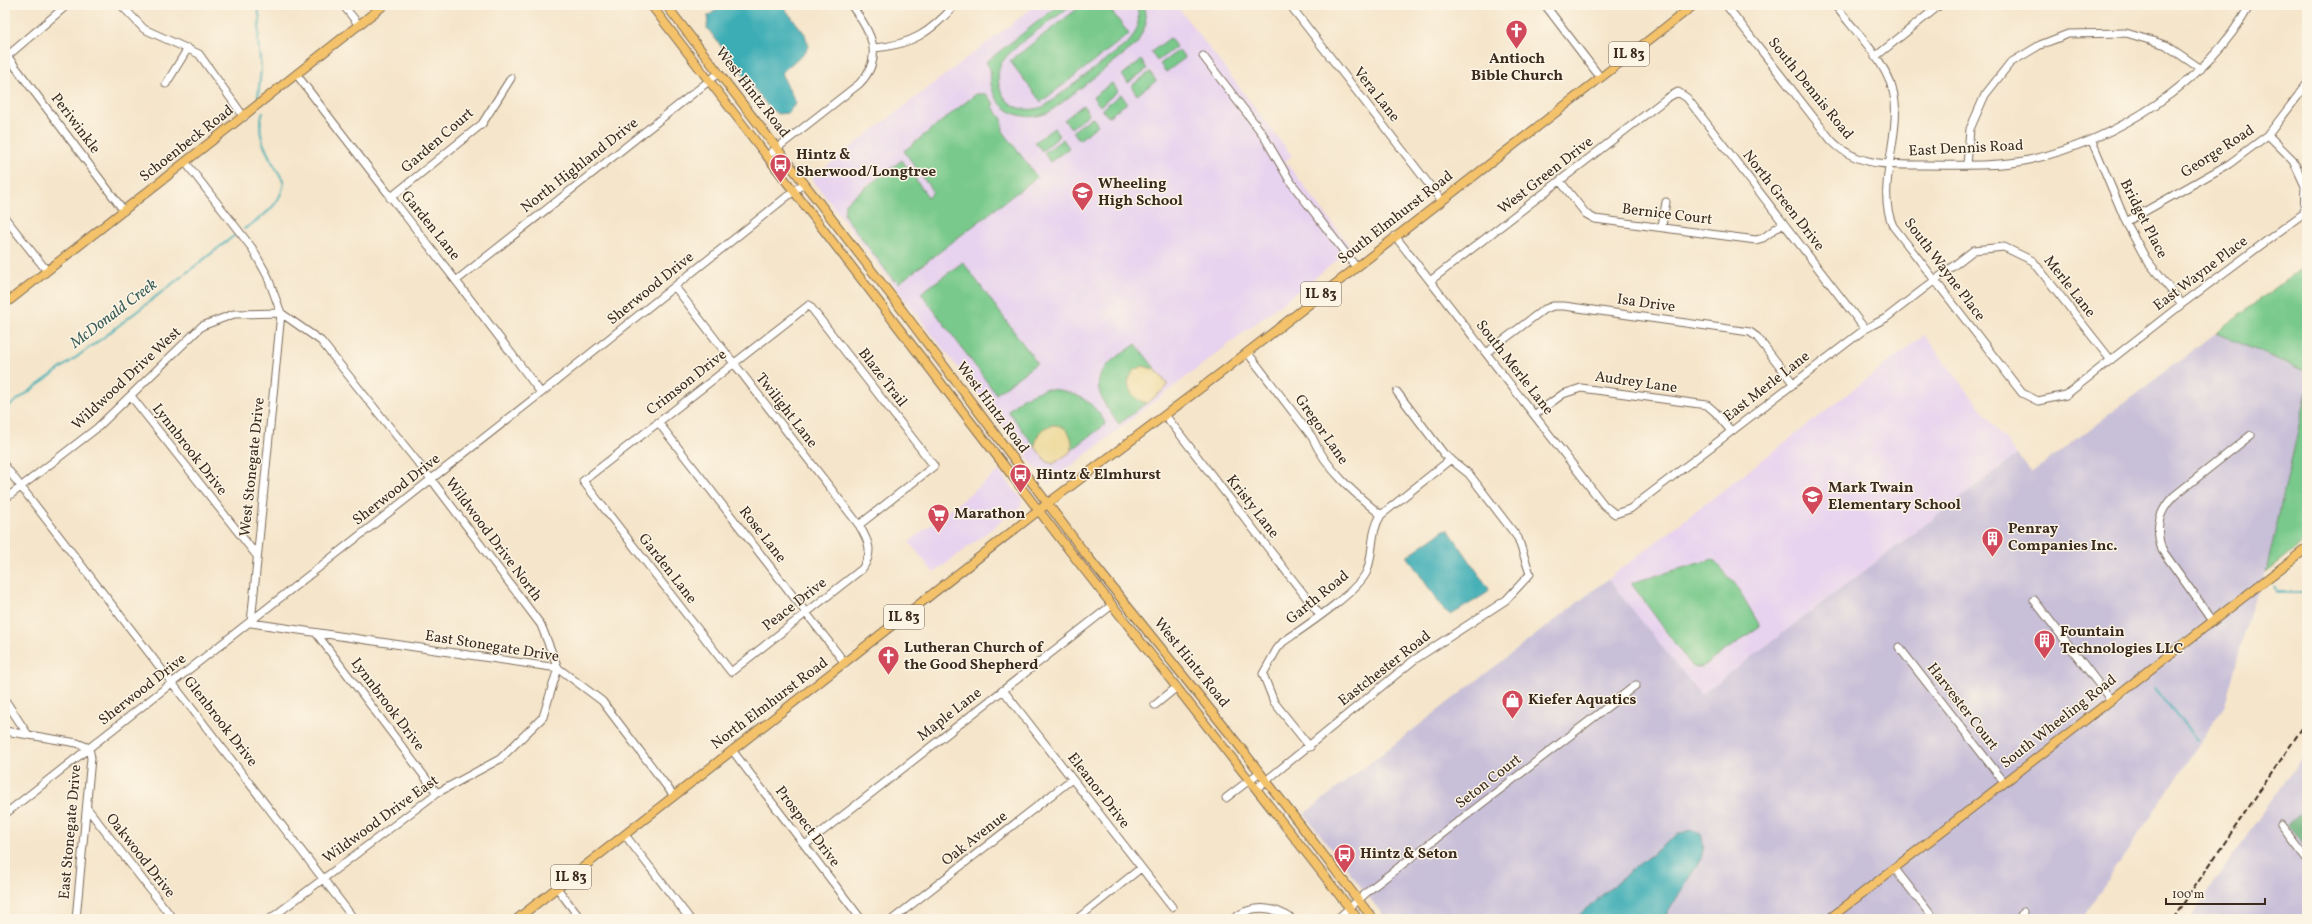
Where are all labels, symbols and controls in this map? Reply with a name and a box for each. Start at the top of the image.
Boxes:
church icon: Antioch Bible Church [1504,17,1530,50]
street label: South Dennis Road [1762,34,1858,144]
road number: IL 83 [1609,42,1649,66]
street label: West Hintz Road [710,43,794,143]
place label: Antioch Bible Church [1471,49,1563,87]
street label: Vera Lane [1348,63,1404,127]
street label: Periwinkle [45,89,105,159]
street label: Schoenbeck Road [136,101,238,187]
street label: Garden Court [397,104,479,178]
street label: North Highland Drive [517,113,643,219]
street label: George Road [2177,120,2259,184]
street label: West Green Drive [1494,132,1598,220]
street label: East Dennis Road [1908,136,2024,162]
place label: Hintz & Sherwood/Longtree [796,145,936,183]
street label: North Green Drive [1737,146,1829,256]
bus stop icon: Hintz & Sherwood/Longtree [768,151,794,184]
street label: South Elmhurst Road [1334,166,1458,270]
place label: Wheeling High School [1098,174,1183,212]
street label: Bridget Place [2114,176,2172,262]
school or university icon: Wheeling High School [1069,180,1095,213]
street label: Garden Lane [395,187,465,265]
street label: Bernice Court [1621,199,1713,231]
street label: South Wayne Place [1898,214,1990,326]
street label: East Wayne Place [2149,231,2253,317]
street label: Sherwood Drive [603,247,699,331]
street label: Merle Lane [2038,252,2100,322]
water label: McDonald Creek [65,274,163,355]
road number: IL 83 [1301,282,1341,306]
street label: Isa Drive [1615,290,1677,318]
street label: South Merle Lane [1470,316,1558,420]
street label: Wildwood Drive West [68,323,186,435]
street label: Blaze Trail [852,344,912,412]
street label: Crimson Drive [642,345,732,421]
street label: East Merle Lane [1719,346,1815,428]
street label: West Hintz Road [950,358,1034,458]
street label: Audrey Lane [1593,367,1679,399]
street label: Twilight Lane [750,369,822,453]
street label: Gregor Lane [1289,391,1353,469]
street label: West Stonegate Drive [235,396,271,538]
street label: Lynnbrook Drive [146,400,232,500]
street label: Sherwood Drive [349,449,445,531]
bus stop icon: Hintz & Elmhurst [1007,462,1033,495]
place label: Hintz & Elmhurst [1036,465,1161,486]
street label: Kristy Lane [1221,471,1283,543]
street label: Wildwood Drive North [439,474,547,606]
place label: Mark Twain Elementary School [1828,478,1961,516]
school or university icon: Mark Twain Elementary School [1799,484,1825,517]
supermarket icon: Marathon [926,501,952,534]
street label: Rose Lane [733,502,791,568]
place label: Marathon [954,504,1025,525]
place label: Penray Companies Inc. [2008,519,2117,557]
building icon: Penray Companies Inc. [1979,525,2005,558]
street label: Garden Lane [633,529,701,609]
street label: Garth Road [1282,566,1354,630]
street label: Peace Drive [758,573,832,637]
road number: IL 83 [884,605,924,629]
street label: West Hintz Road [1148,614,1234,712]
place label: Fountain Technologies LLC [2060,622,2184,660]
street label: East Stonegate Drive [423,626,561,668]
street label: Eastchester Road [1334,626,1436,712]
building icon: Fountain Technologies LLC [2031,628,2057,661]
place label: Lutheran Church of the Good Shepherd [904,638,1044,676]
church icon: Lutheran Church of the Good Shepherd [876,644,902,677]
street label: Sherwood Drive [95,649,191,731]
street label: North Elmhurst Road [707,653,833,755]
street label: Lynnbrook Drive [345,654,429,756]
street label: Harvester Court [1921,659,2003,755]
street label: South Wheeling Road [1997,670,2121,774]
street label: Glenbrook Drive [178,672,262,772]
street label: Maple Lane [913,683,987,747]
shop icon: Kiefer Aquatics [1500,687,1526,720]
place label: Kiefer Aquatics [1528,690,1636,711]
street label: Eleanor Drive [1062,749,1134,833]
street label: Seton Court [1452,750,1526,814]
street label: East Stonegate Drive [55,764,87,900]
street label: Wildwood Drive East [319,771,443,869]
street label: Prospect Drive [770,782,844,872]
street label: Oak Avenue [938,807,1012,871]
street label: Oakwood Drive [100,809,180,903]
bus stop icon: Hintz & Seton [1332,841,1358,874]
place label: Hintz & Seton [1360,844,1458,865]
road number: IL 83 [551,865,591,889]
scale bar [2166,880,2265,906]
text: 100 m [2172,887,2205,903]

